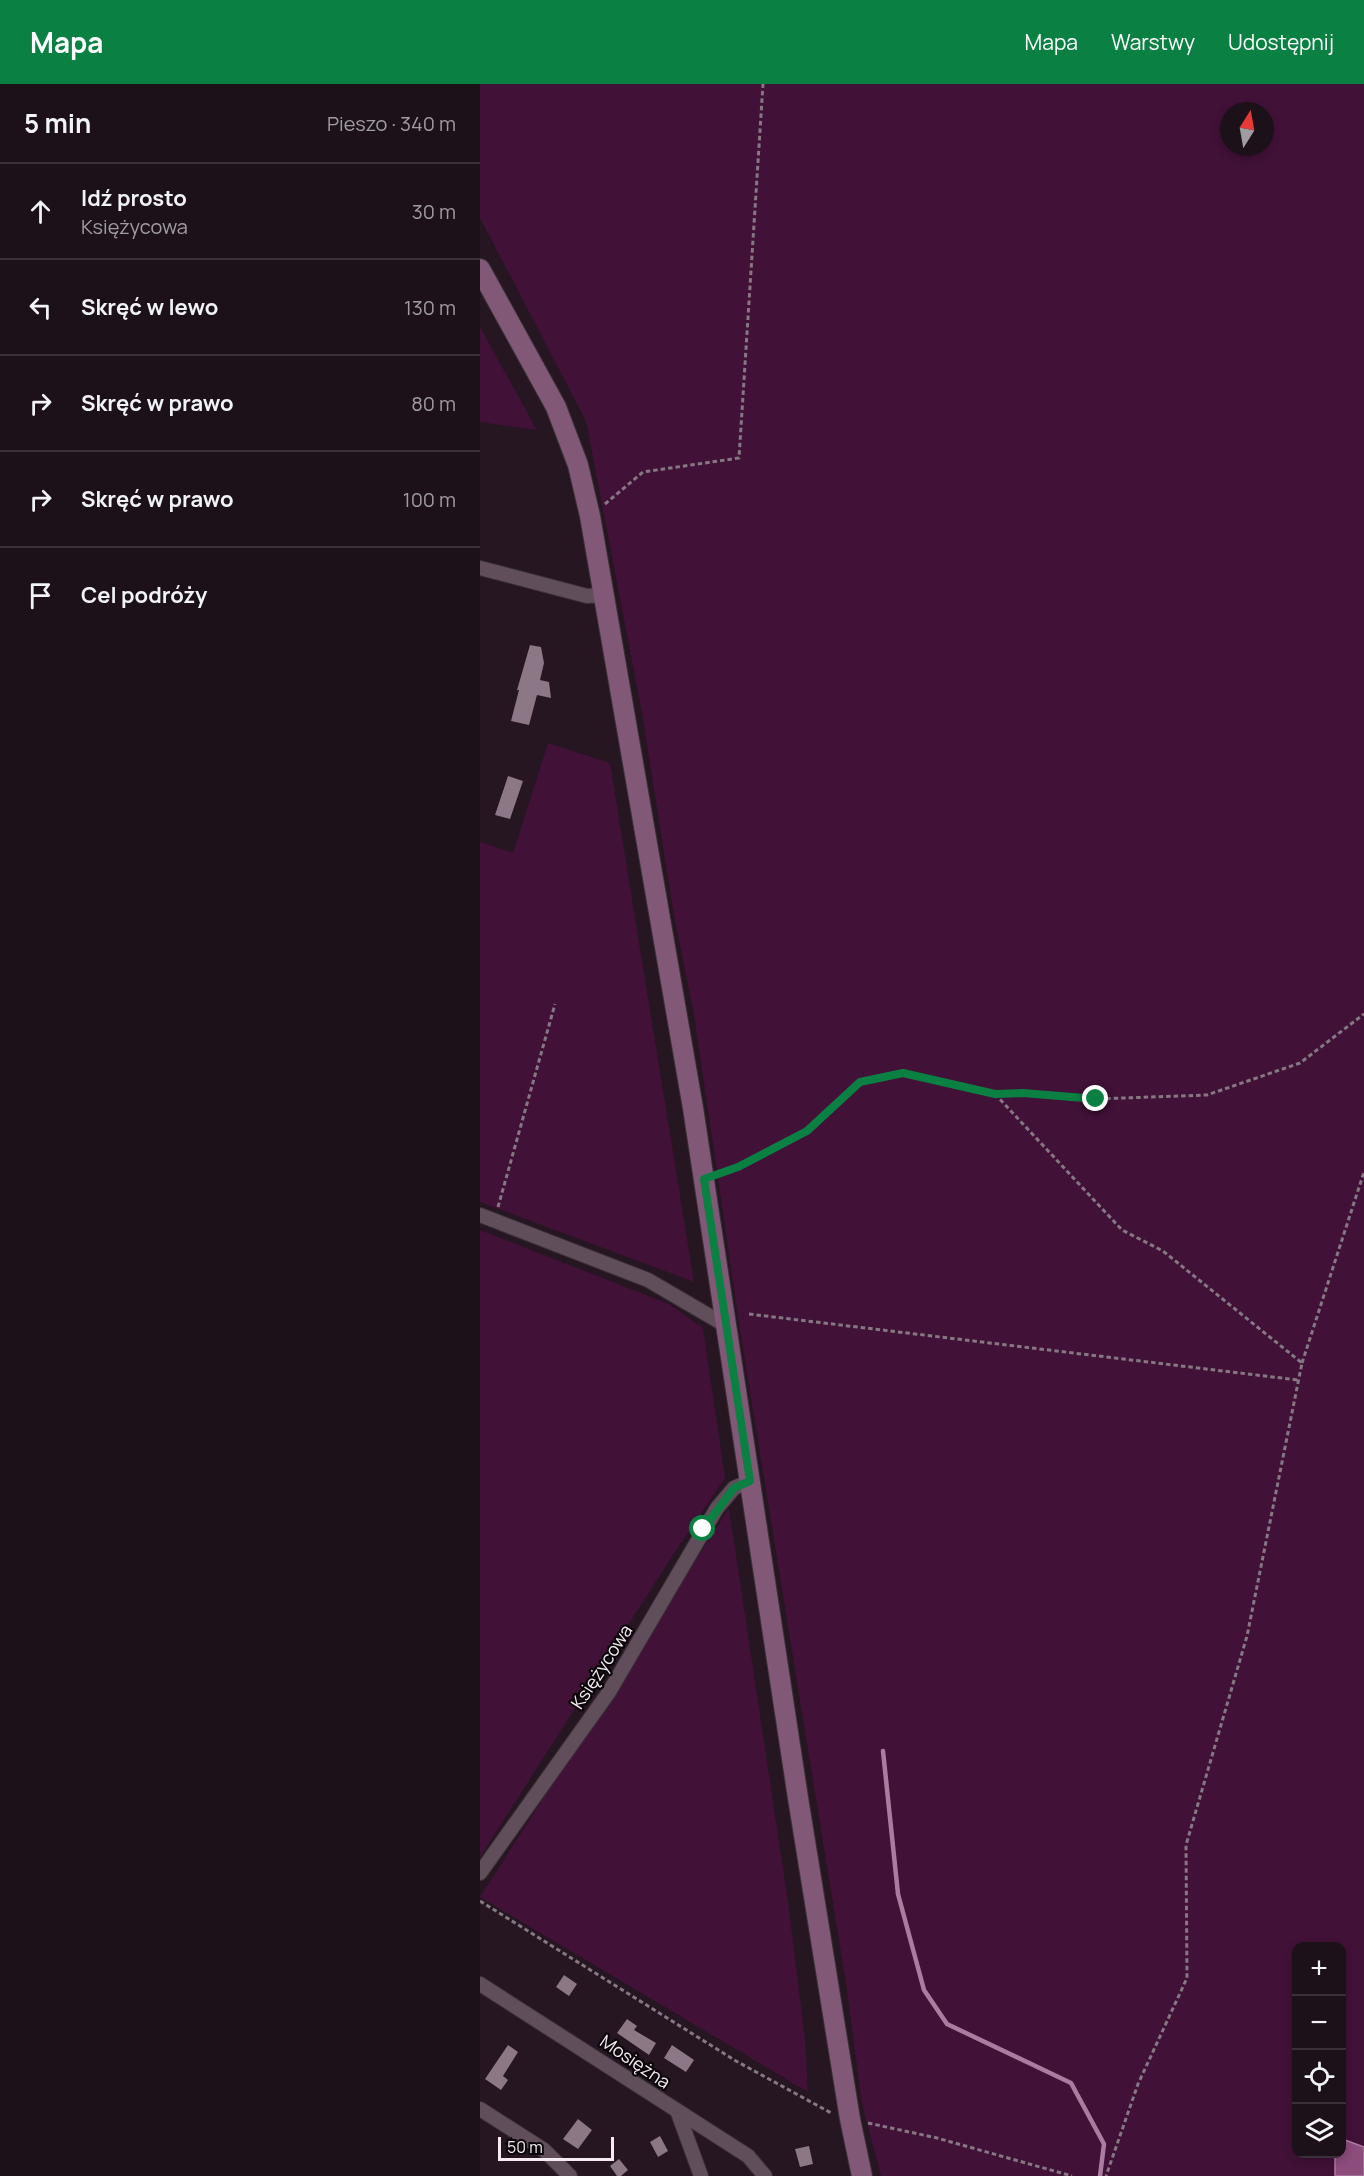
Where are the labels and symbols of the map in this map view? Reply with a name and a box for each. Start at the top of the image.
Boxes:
north arrow [1220,102,1274,156]
route end [1082,1085,1108,1111]
route start [689,1515,715,1541]
street label: Księżycowa [565,1620,637,1713]
street label: Mosiężna [596,2029,675,2094]
scale bar [498,2134,614,2162]

